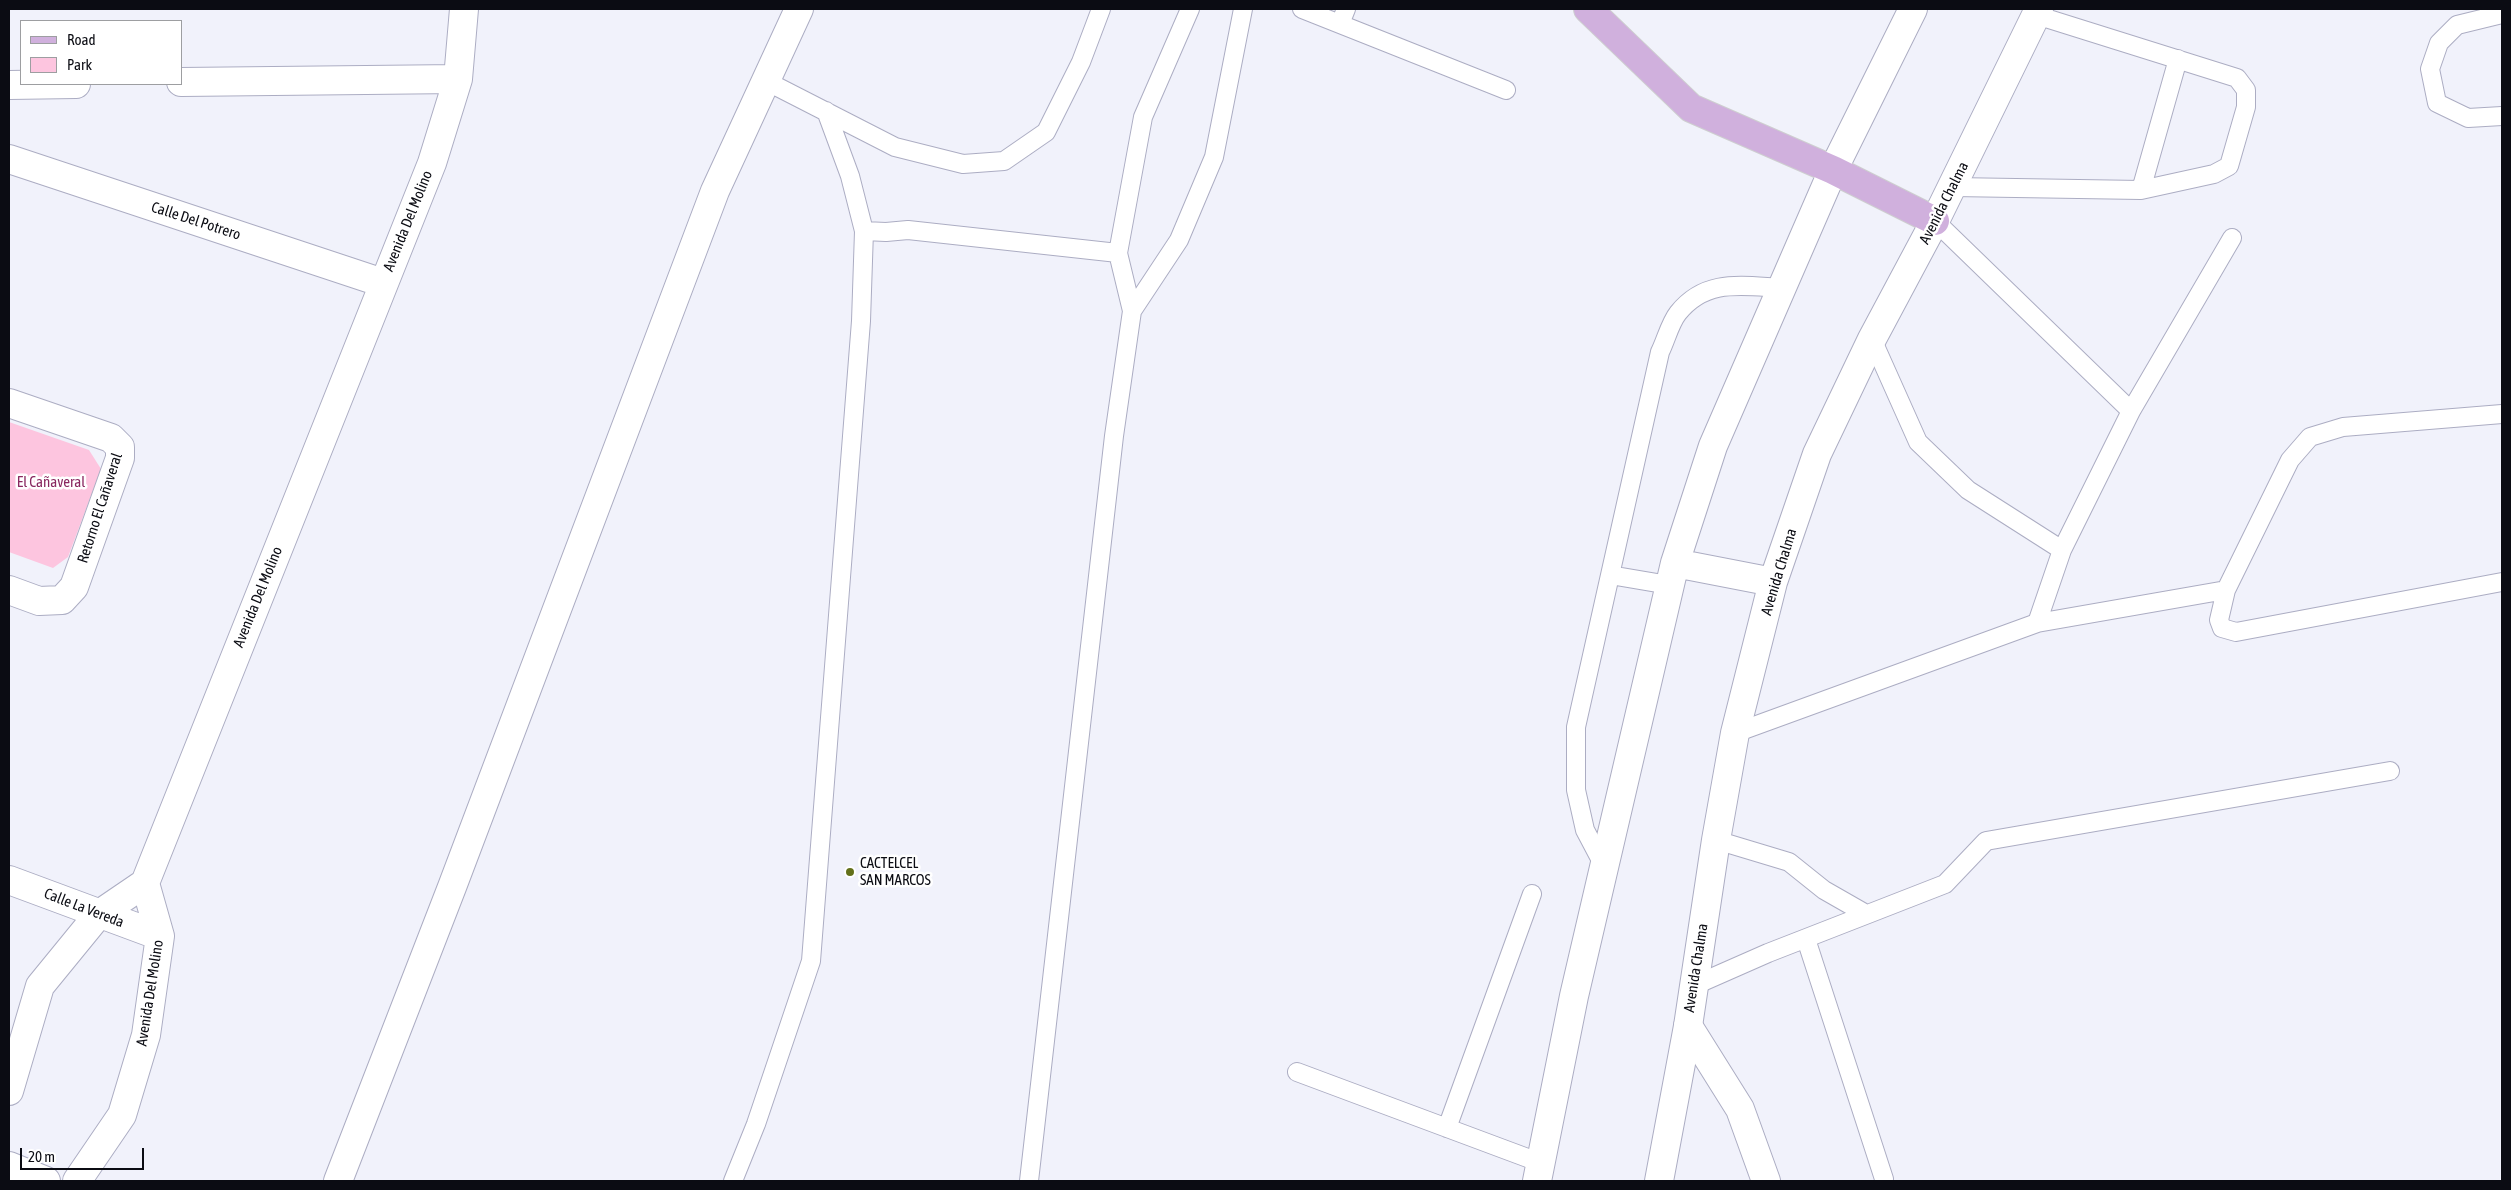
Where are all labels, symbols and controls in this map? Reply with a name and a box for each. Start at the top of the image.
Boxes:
legend [20,20,182,85]
text: Road [67,31,96,48]
text: Park [67,56,92,73]
street label: Avenida Chalma [1916,159,1972,247]
street label: Avenida Del Molino [380,168,436,274]
street label: Calle Del Potrero [149,198,243,244]
street label: Retorno El Cañaveral [74,451,126,565]
park label: El Cañaveral [17,473,85,491]
street label: Avenida Chalma [1757,526,1801,618]
street label: Avenida Del Molino [230,544,286,650]
place label: CACTELCEL SAN MARCOS [860,854,931,889]
marker: CACTELCEL SAN MARCOS [844,866,856,878]
street label: Calle La Vereda [41,885,127,931]
street label: Avenida Chalma [1680,922,1712,1014]
street label: Avenida Del Molino [133,939,167,1047]
scale bar [22,1138,146,1170]
text: 20 m [28,1148,55,1165]

